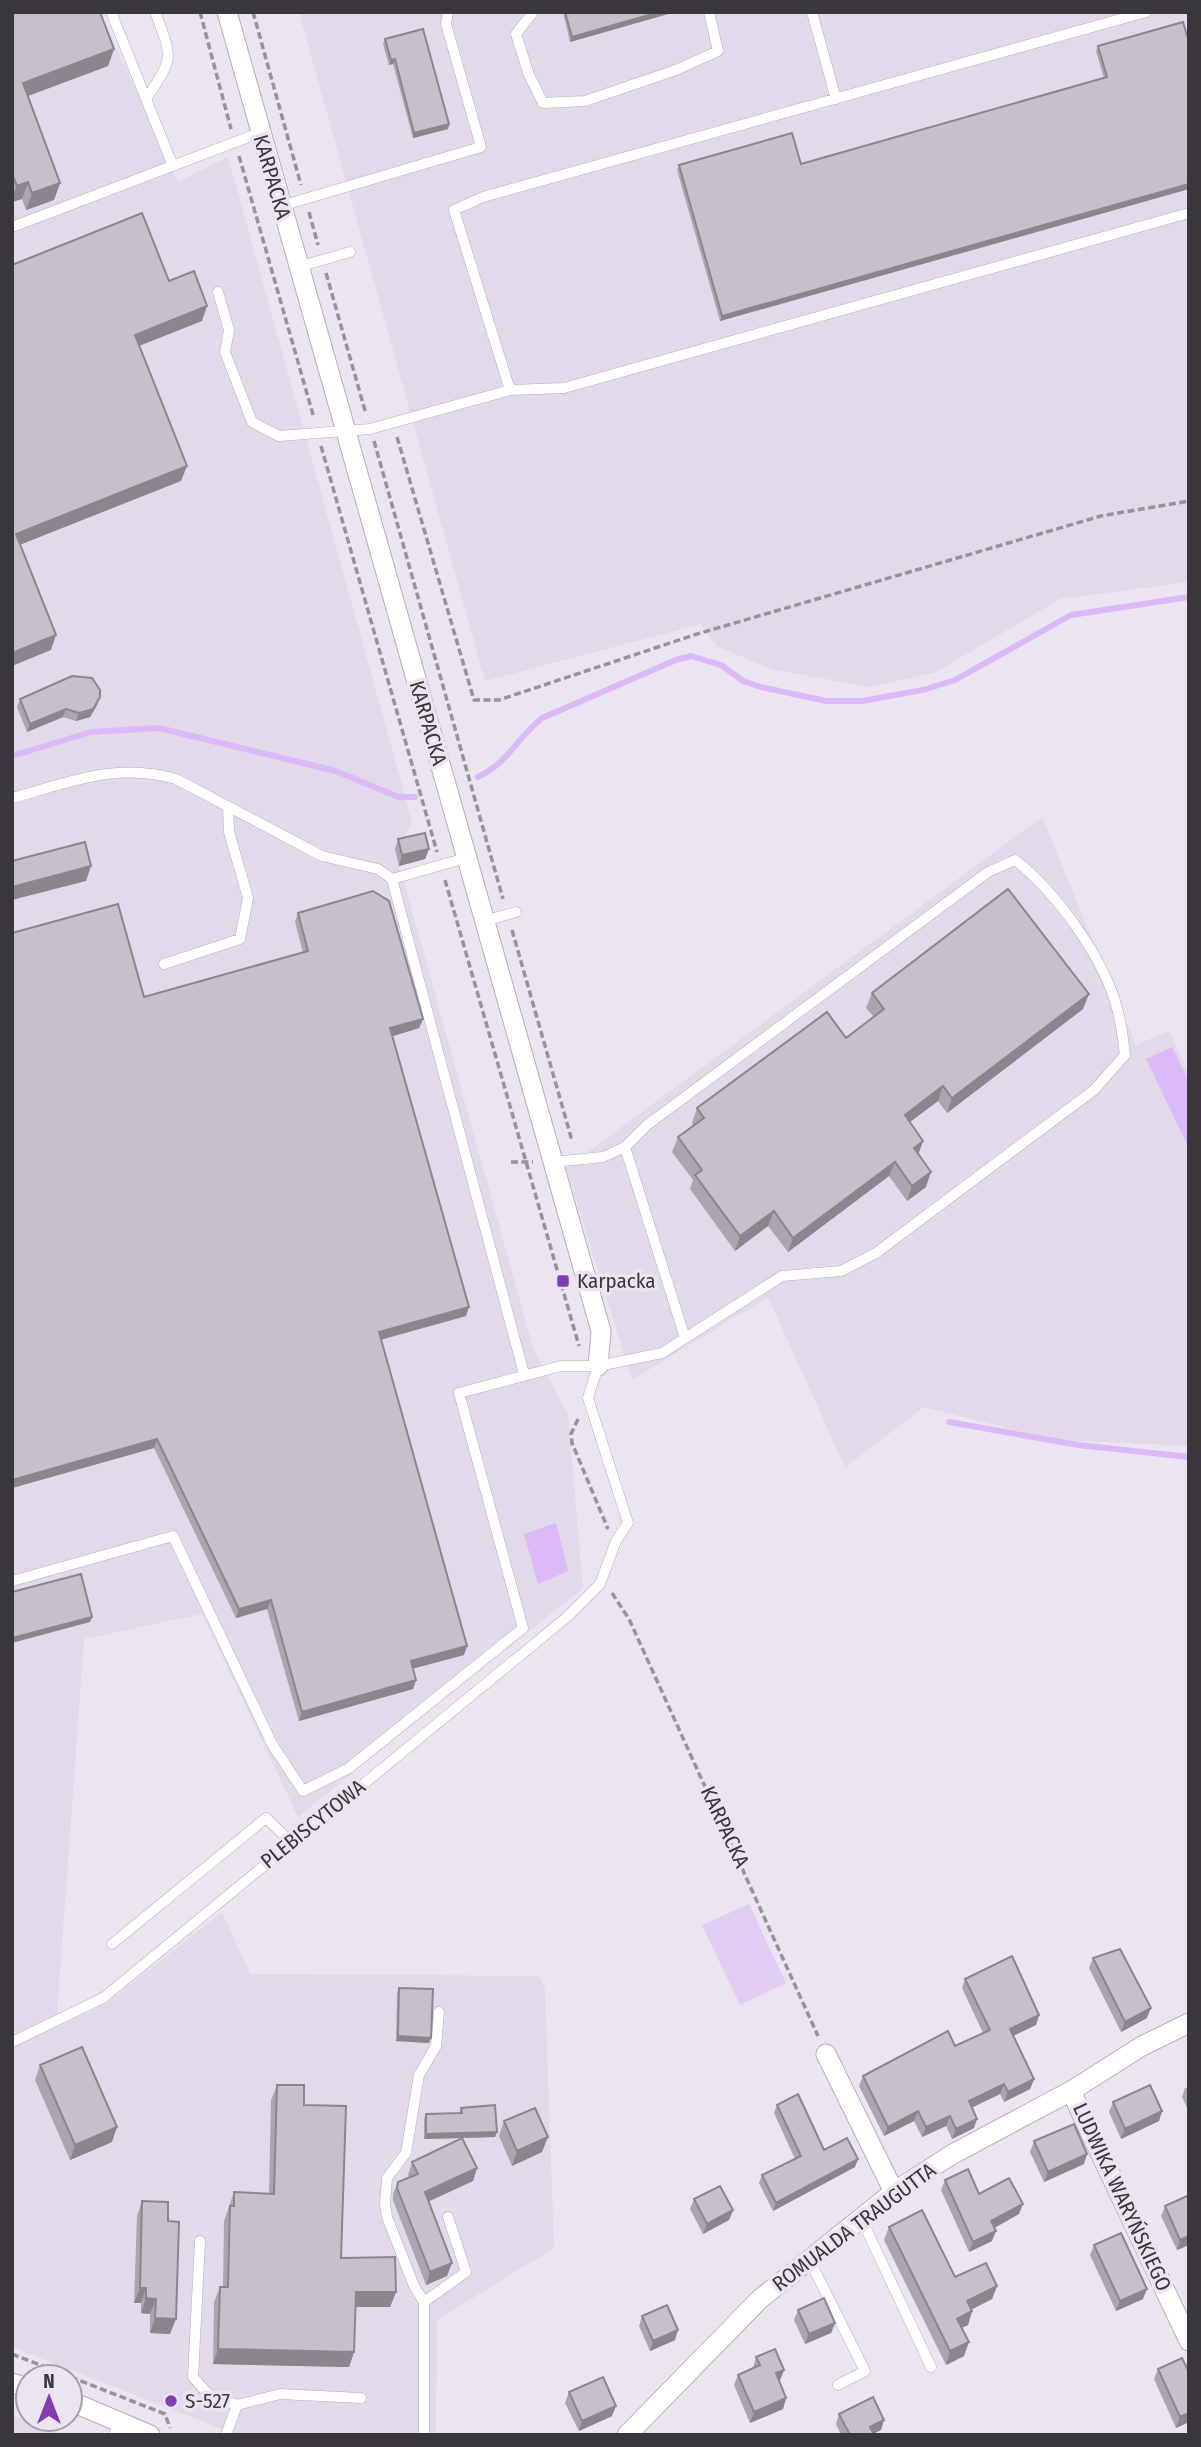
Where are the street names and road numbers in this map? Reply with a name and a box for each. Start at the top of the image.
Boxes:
street label: KARPACKA [248,132,296,222]
street label: KARPACKA [404,678,452,768]
street label: PLEBISCYTOWA [255,1774,371,1874]
street label: KARPACKA [695,1782,755,1872]
street label: LUDWIKA WARYŃSKIEGO [1067,2099,1177,2295]
street label: ROMUALDA TRAUGUTTA [767,2157,941,2297]

